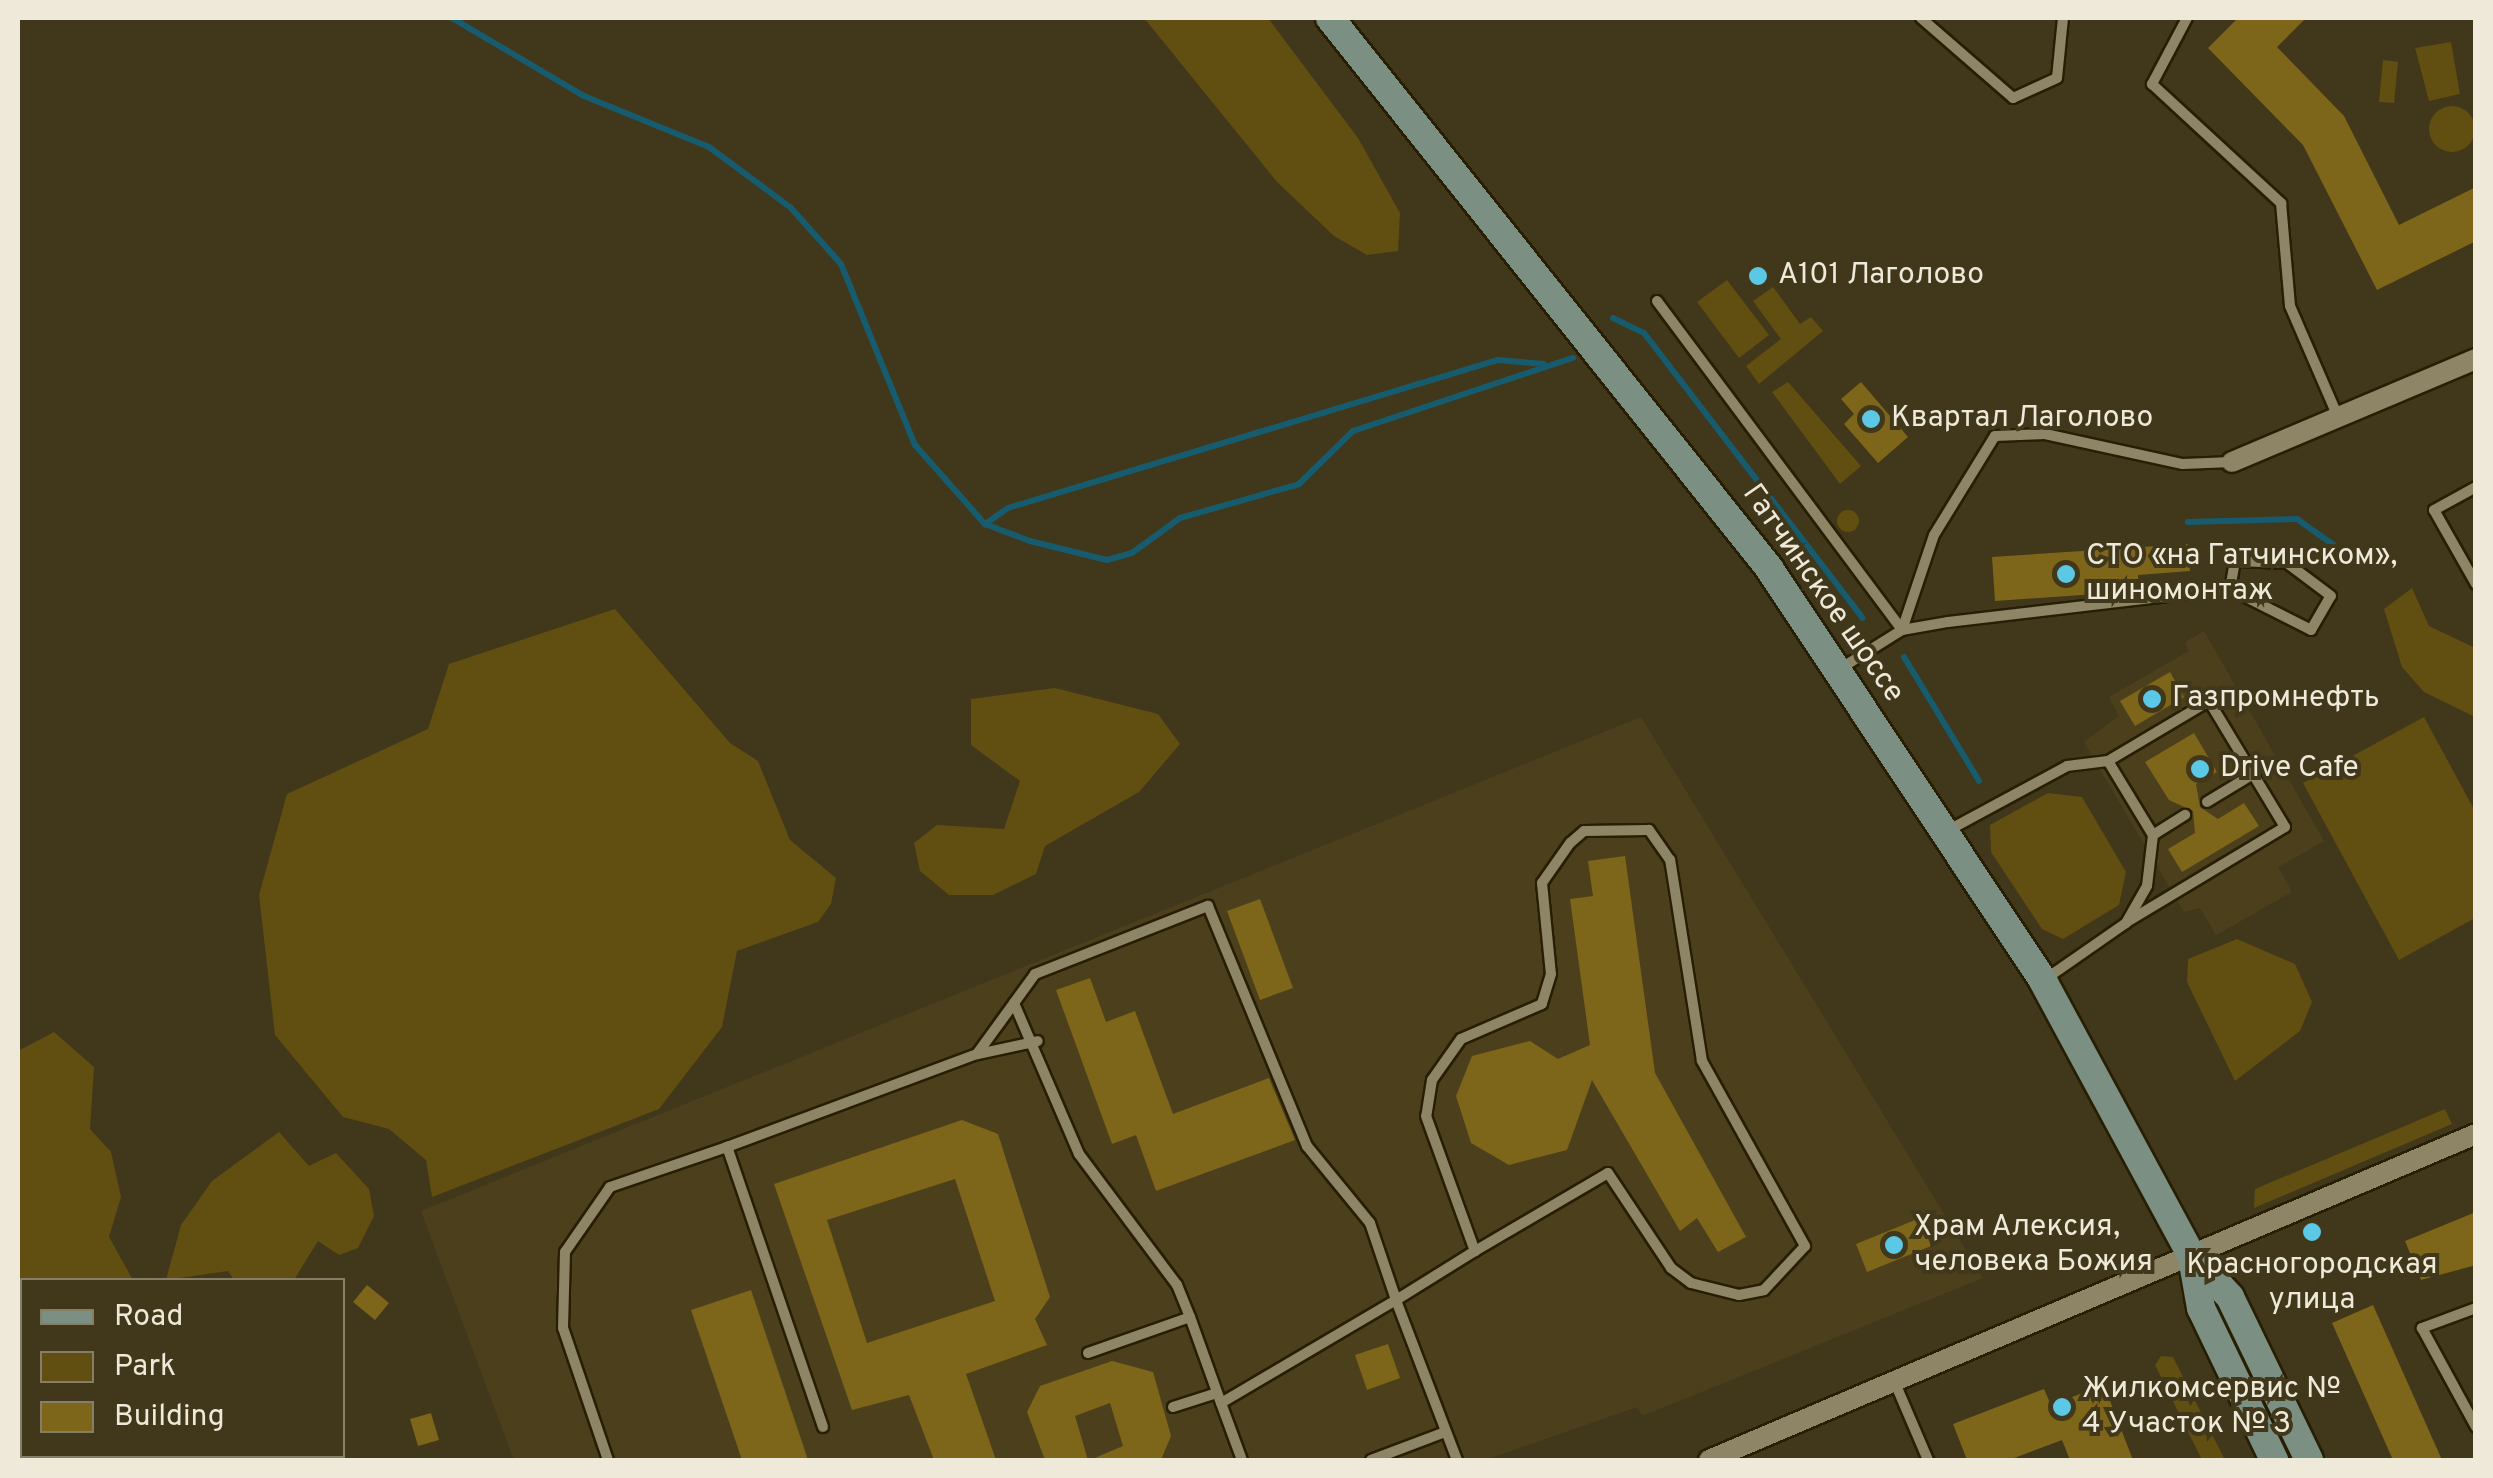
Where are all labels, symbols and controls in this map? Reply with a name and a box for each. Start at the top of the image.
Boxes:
place label: А101 Лаголово [1778,258,1984,294]
marker: А101 Лаголово [1747,265,1769,287]
place label: Квартал Лаголово [1891,401,2153,437]
marker: Квартал Лаголово [1860,408,1882,430]
street label: Гатчинское шоссе [1733,478,1911,710]
place label: СТО «на Гатчинском», шиномонтаж [2086,539,2397,610]
marker: СТО «на Гатчинском», шиномонтаж [2055,563,2077,585]
place label: Газпромнефть [2172,681,2380,717]
marker: Газпромнефть [2141,688,2163,710]
place label: Drive Cafe [2220,751,2359,787]
marker: Drive Cafe [2189,758,2211,780]
place label: Храм Алексия, человека Божия [1914,1210,2153,1280]
marker: Красногородская улица [2301,1221,2323,1243]
marker: Храм Алексия, человека Божия [1883,1234,1905,1256]
place label: Красногородская улица [2186,1248,2438,1318]
legend [20,1278,345,1458]
text: Road [114,1299,183,1336]
text: Park [114,1349,176,1386]
place label: Жилкомсервис № 4 Участок № 3 [2082,1372,2341,1442]
marker: Жилкомсервис № 4 Участок № 3 [2051,1396,2073,1418]
text: Building [114,1399,225,1436]

